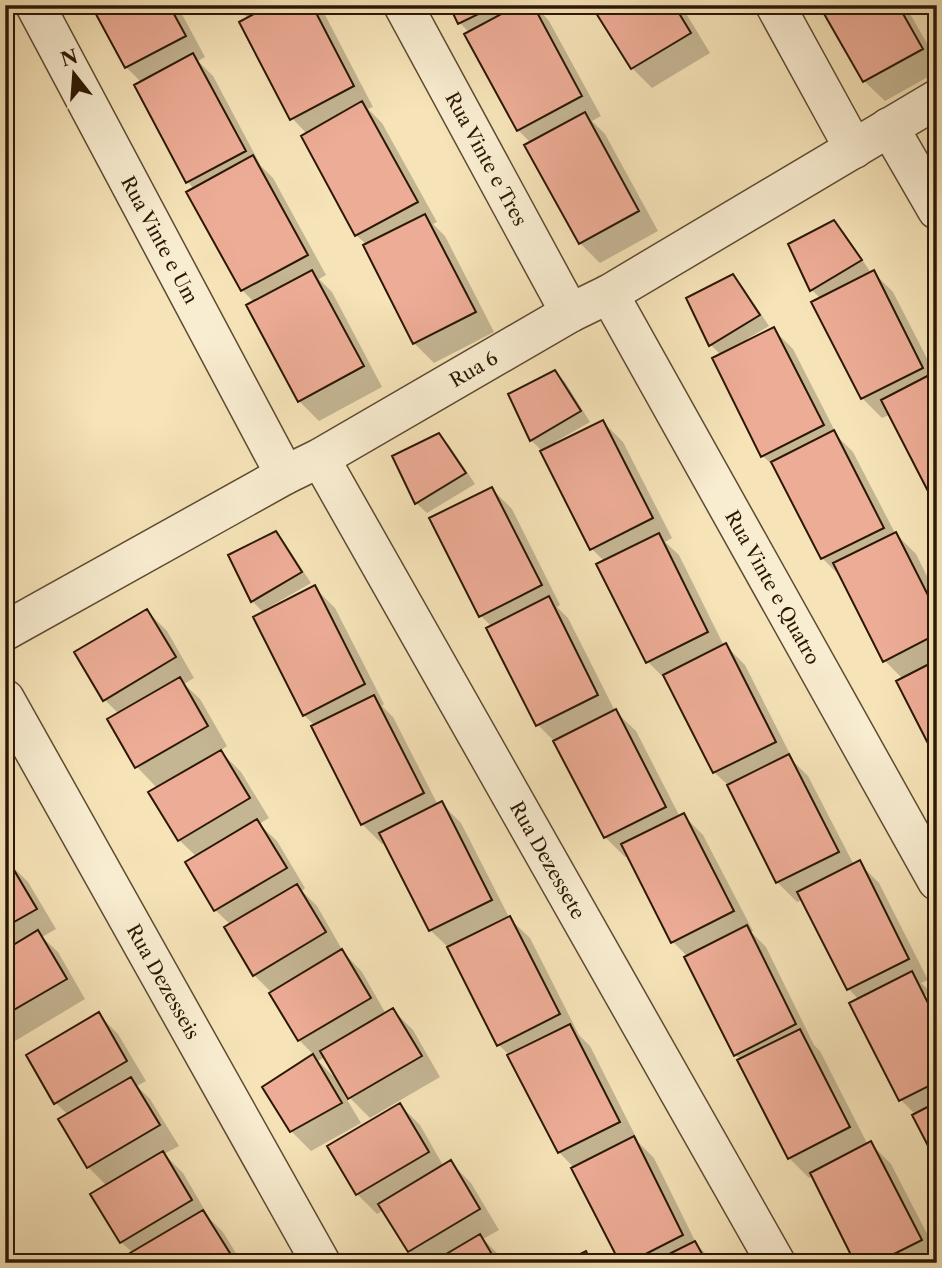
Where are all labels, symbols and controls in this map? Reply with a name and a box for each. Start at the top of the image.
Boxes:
north arrow [38,38,108,108]
text: N [58,45,80,72]
street label: Rua Vinte e Tres [440,88,531,230]
street label: Rua Vinte e Um [116,172,203,308]
street label: Rua 6 [446,346,502,392]
street label: Rua Vinte e Quatro [720,506,825,669]
street label: Rua Dezessete [505,797,590,923]
street label: Rua Dezesseis [122,920,204,1043]

